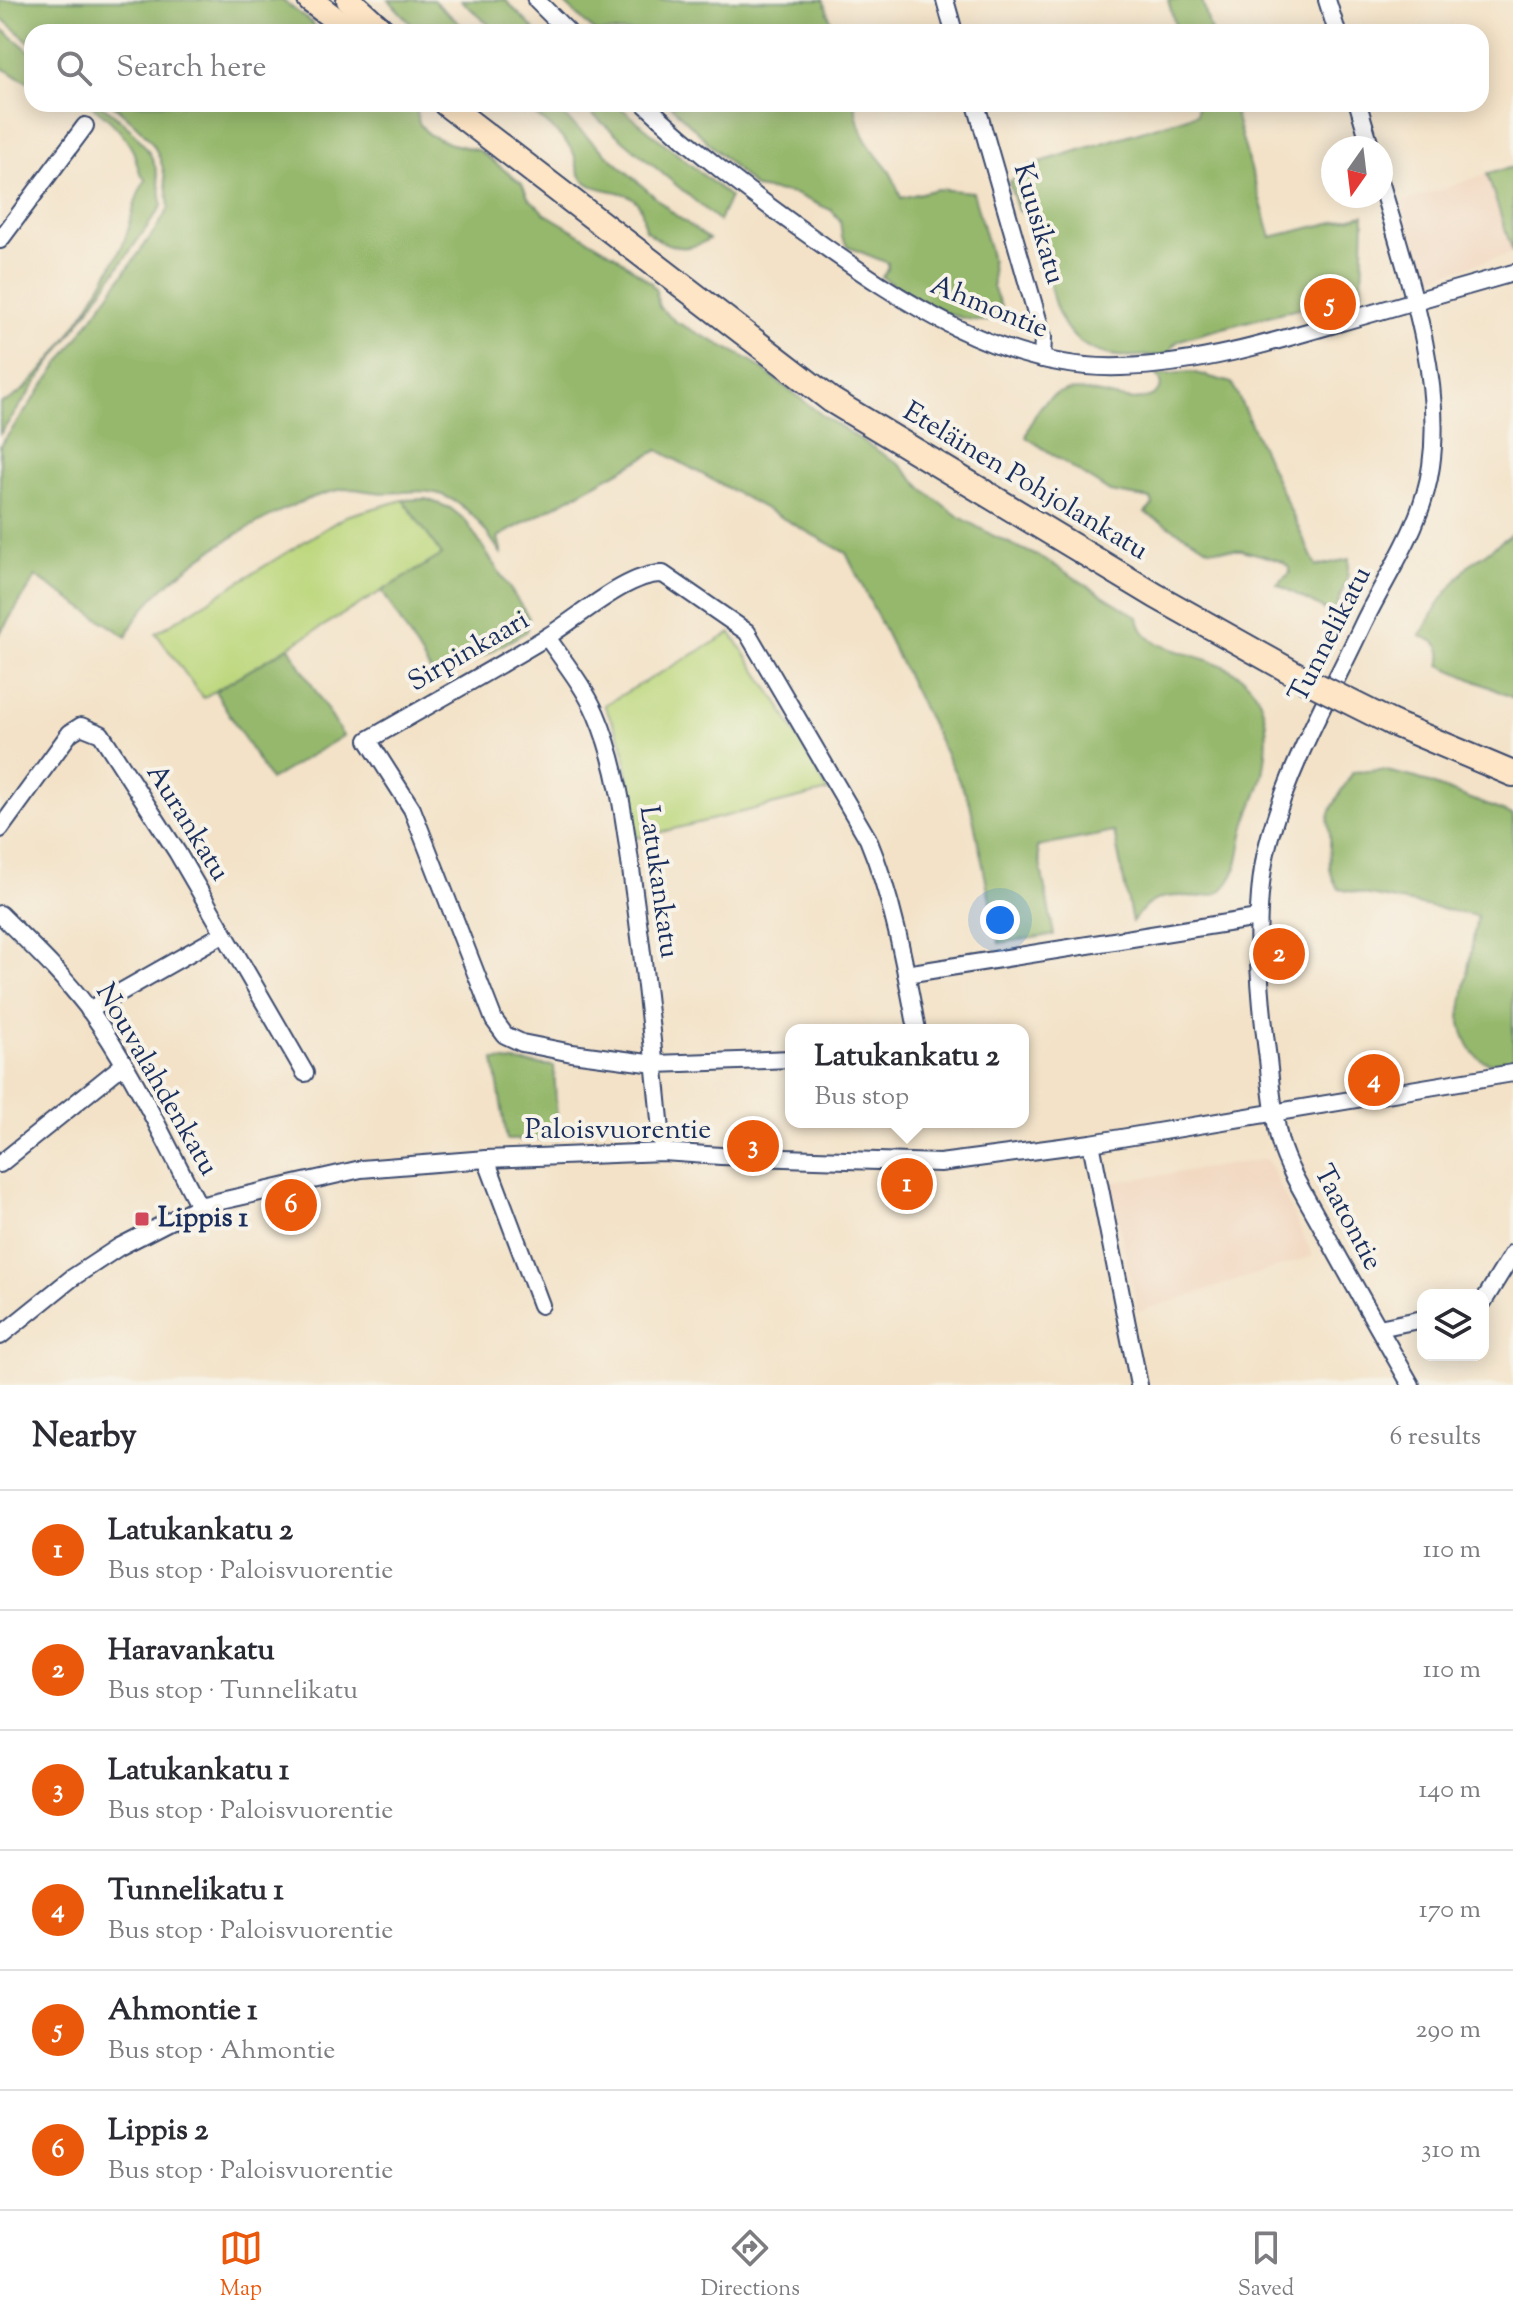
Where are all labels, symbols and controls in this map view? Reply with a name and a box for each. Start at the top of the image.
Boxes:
search box [24,24,1489,112]
icon: search [52,46,96,90]
text: Search here [116,47,266,90]
north arrow [1321,136,1393,208]
street label: Kuusikatu [1002,159,1074,289]
street label: Ahmontie [924,266,1054,350]
pin: 5 [1304,274,1356,334]
street label: Eteläinen Pohjolankatu [895,393,1155,571]
street label: Tunnelikatu [1279,560,1383,710]
street label: Sirpinkaari [401,601,537,703]
street label: Aurankatu [135,757,239,889]
street label: Latukankatu [628,803,688,961]
your location [980,900,1020,940]
pin: 2 [1253,924,1305,984]
street label: Nouvalahdenkatu [85,976,227,1184]
popup [785,1024,1029,1128]
text: Latukankatu 2 [815,1036,999,1079]
pin: 4 [1348,1050,1400,1110]
text: Bus stop [815,1079,909,1116]
street label: Paloisvuorentie [525,1111,711,1151]
pin: 3 [727,1116,779,1176]
pin: 1 [881,1154,933,1214]
street label: Taatontie [1302,1158,1392,1278]
pin: 6 [265,1175,317,1235]
place label: Lippis 1 [158,1199,248,1239]
marker: Lippis 1 [133,1210,151,1228]
map controls [1417,1289,1489,1361]
button: layers [1417,1289,1489,1361]
text: Nearby [32,1413,137,1462]
text: 6 results [1389,1419,1481,1456]
text: Latukankatu 2 [108,1510,293,1553]
text: 1 [54,1532,62,1569]
text: 110 m [1423,1532,1481,1569]
text: Bus stop · Paloisvuorentie [108,1553,393,1590]
text: Haravankatu [108,1630,274,1673]
text: 2 [52,1652,64,1689]
text: 110 m [1423,1652,1481,1689]
text: Bus stop · Tunnelikatu [108,1673,358,1710]
text: Latukankatu 1 [108,1750,289,1793]
text: 3 [53,1772,63,1809]
text: 140 m [1418,1772,1481,1809]
text: Bus stop · Paloisvuorentie [108,1793,393,1830]
text: Tunnelikatu 1 [108,1870,284,1913]
text: 4 [51,1892,65,1929]
text: 170 m [1419,1892,1481,1929]
text: Bus stop · Paloisvuorentie [108,1913,393,1950]
text: Ahmontie 1 [108,1990,258,2033]
text: 5 [54,2012,62,2049]
text: 290 m [1415,2012,1481,2049]
text: Bus stop · Ahmontie [108,2033,335,2070]
text: Lippis 2 [108,2110,208,2153]
text: 6 [52,2132,64,2169]
text: 310 m [1421,2132,1481,2169]
text: Bus stop · Paloisvuorentie [108,2153,393,2190]
tab: Map [219,2226,263,2306]
tab: Directions [701,2226,800,2306]
tab: Saved [1238,2226,1294,2306]

